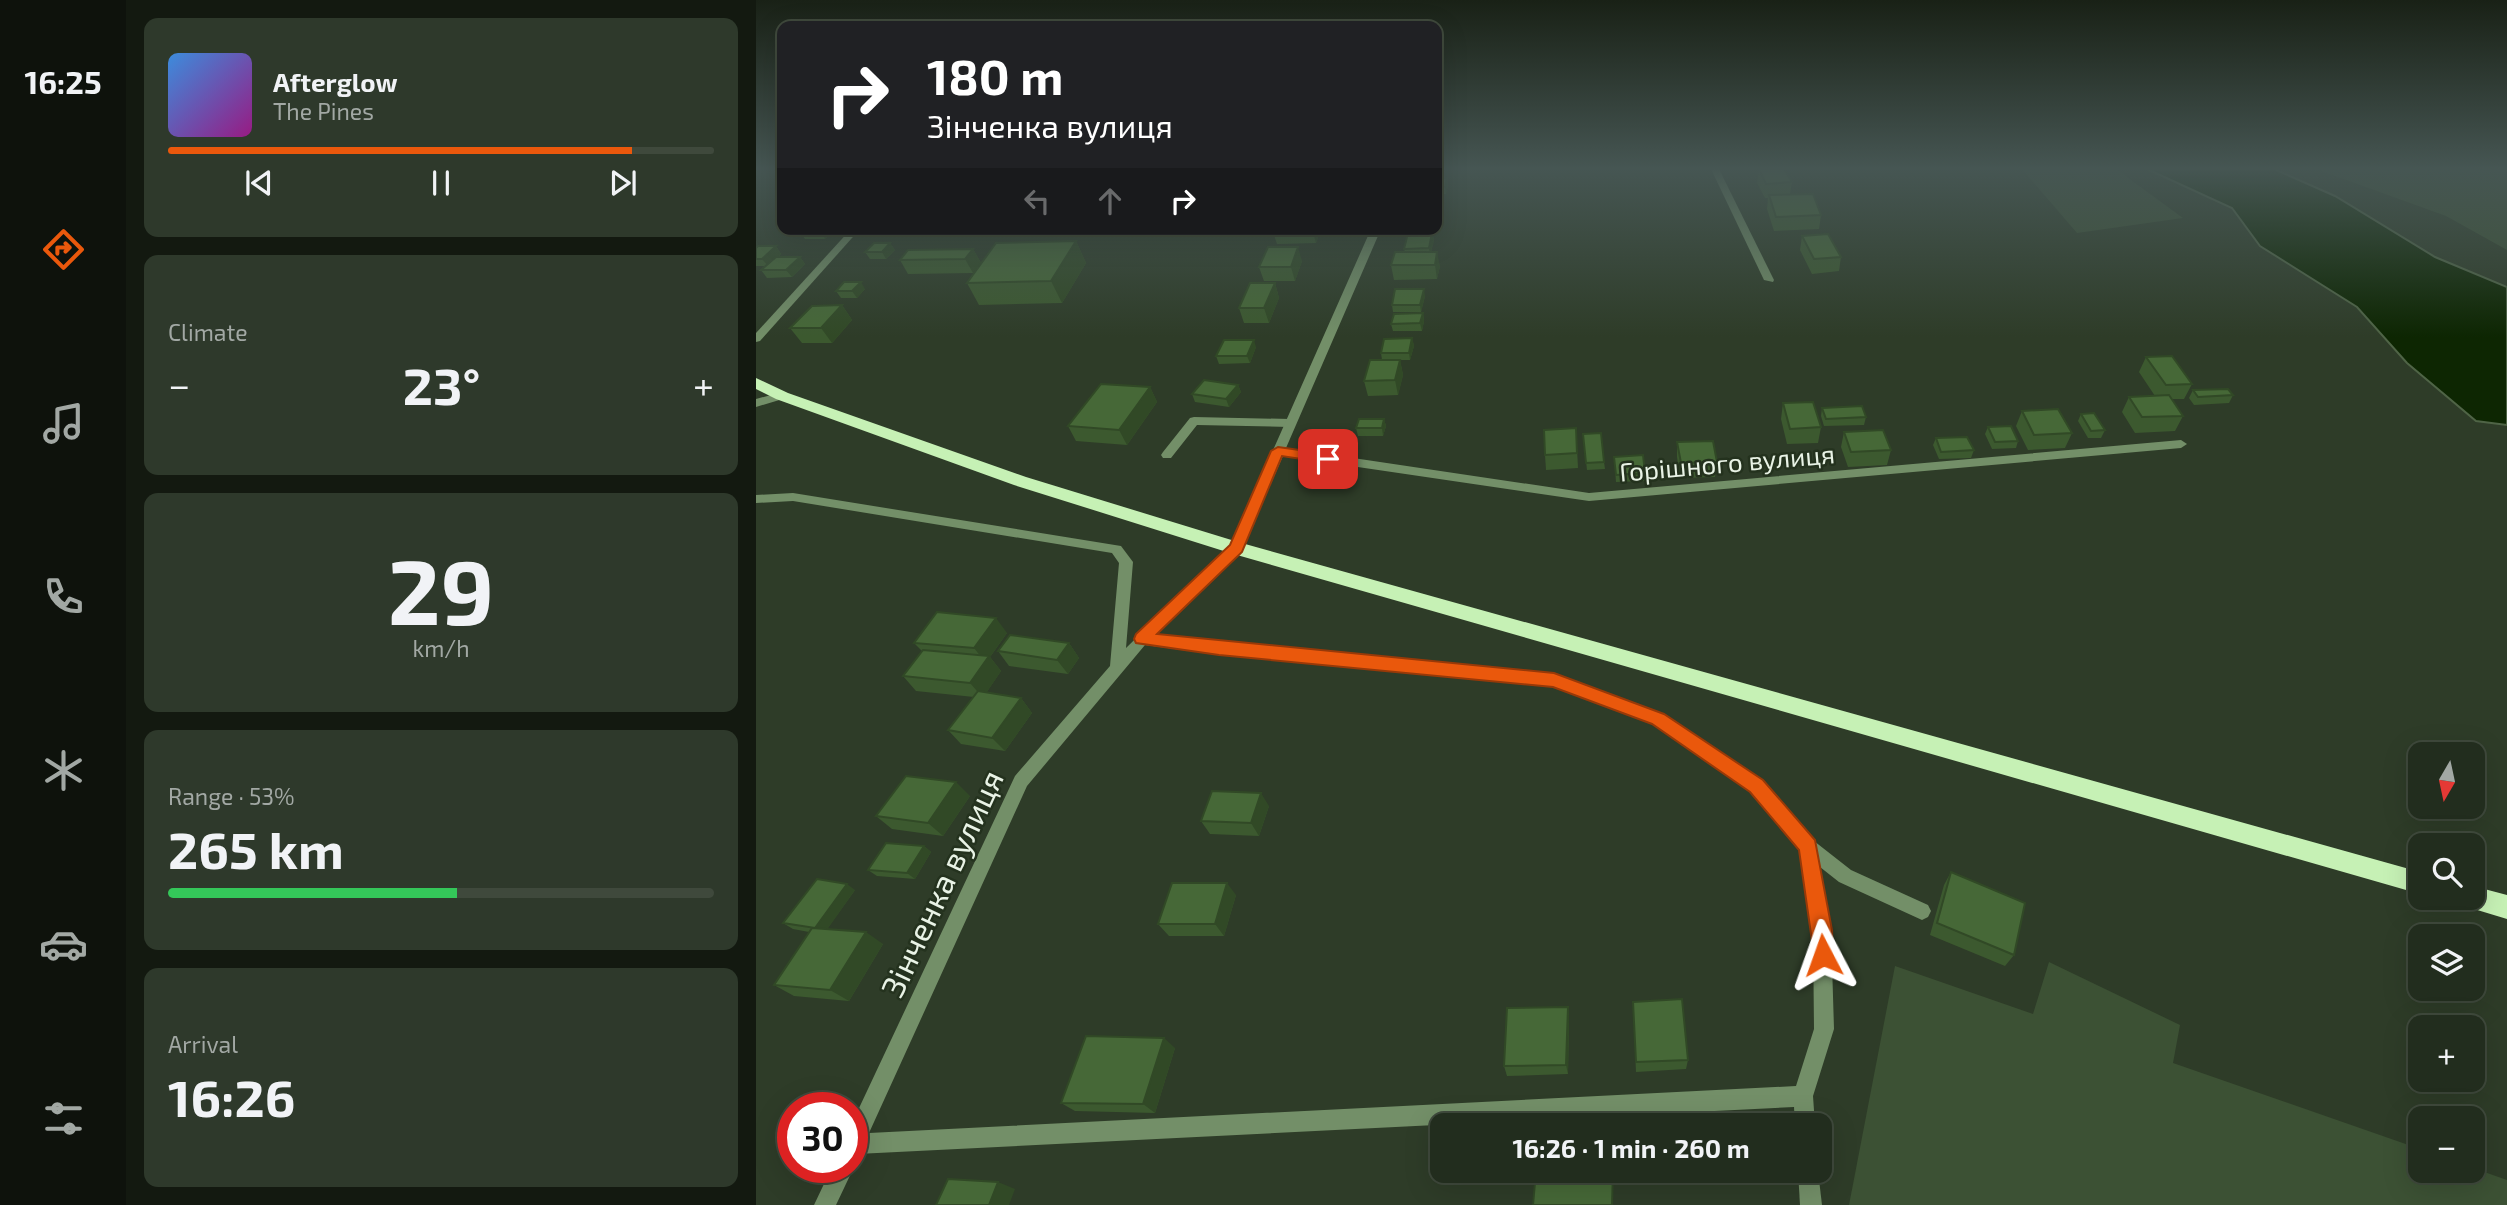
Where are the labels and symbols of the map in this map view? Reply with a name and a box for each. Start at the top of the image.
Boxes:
pin [1298,429,1358,489]
street label: Горішного вулиця [1618,437,1836,488]
north arrow [2408,742,2485,819]
street label: Зінченка вулиця [872,764,1011,1003]
position arrow [1786,918,1860,992]
speed limit sign: 30 [777,1092,868,1183]

